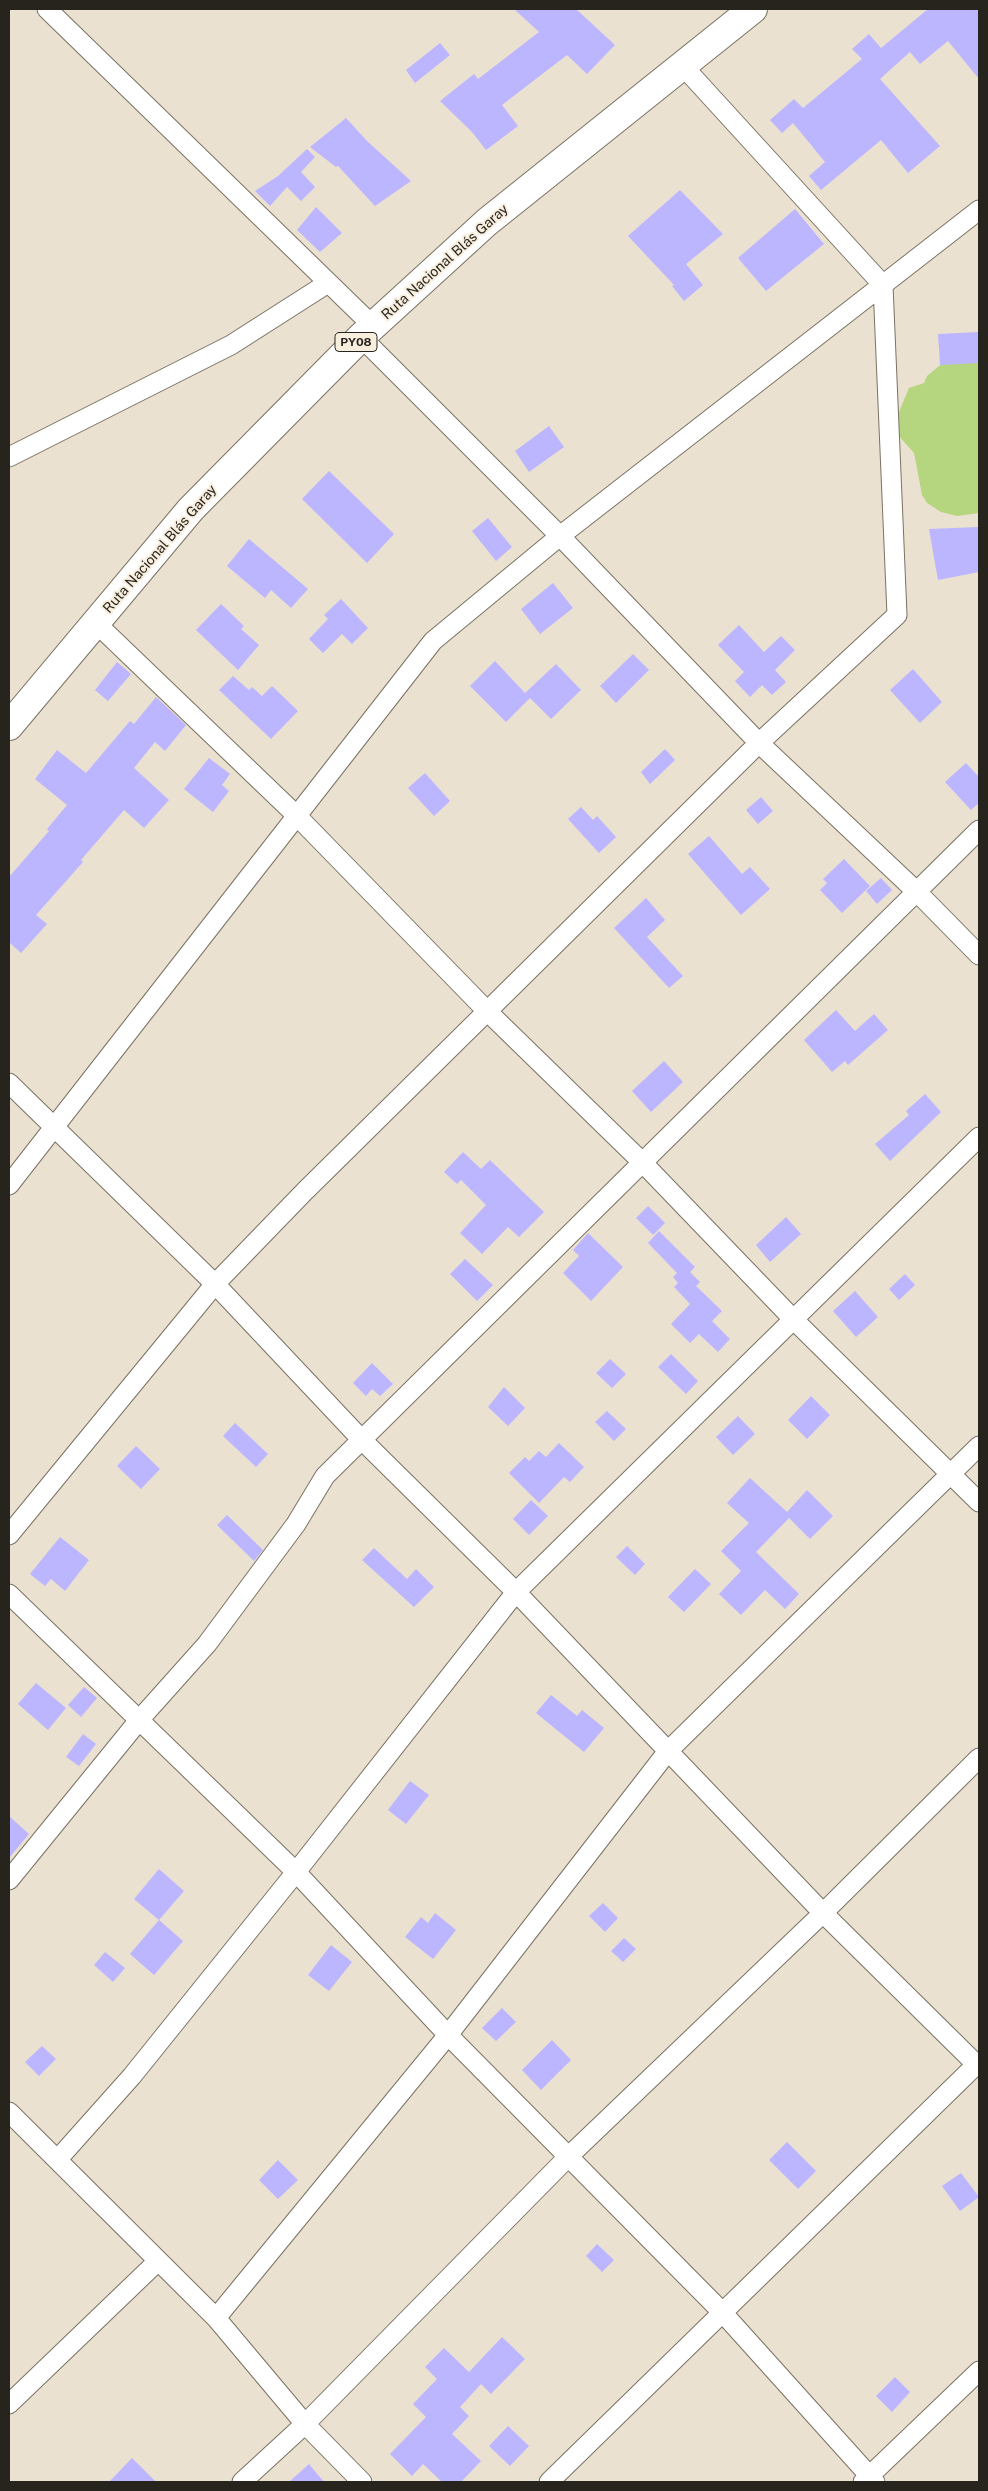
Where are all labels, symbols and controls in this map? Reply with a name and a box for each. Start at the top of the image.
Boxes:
street label: Ruta Nacional Blás Garay [378,201,512,323]
road number: PY08 [335,332,377,352]
street label: Ruta Nacional Blás Garay [100,481,220,617]

